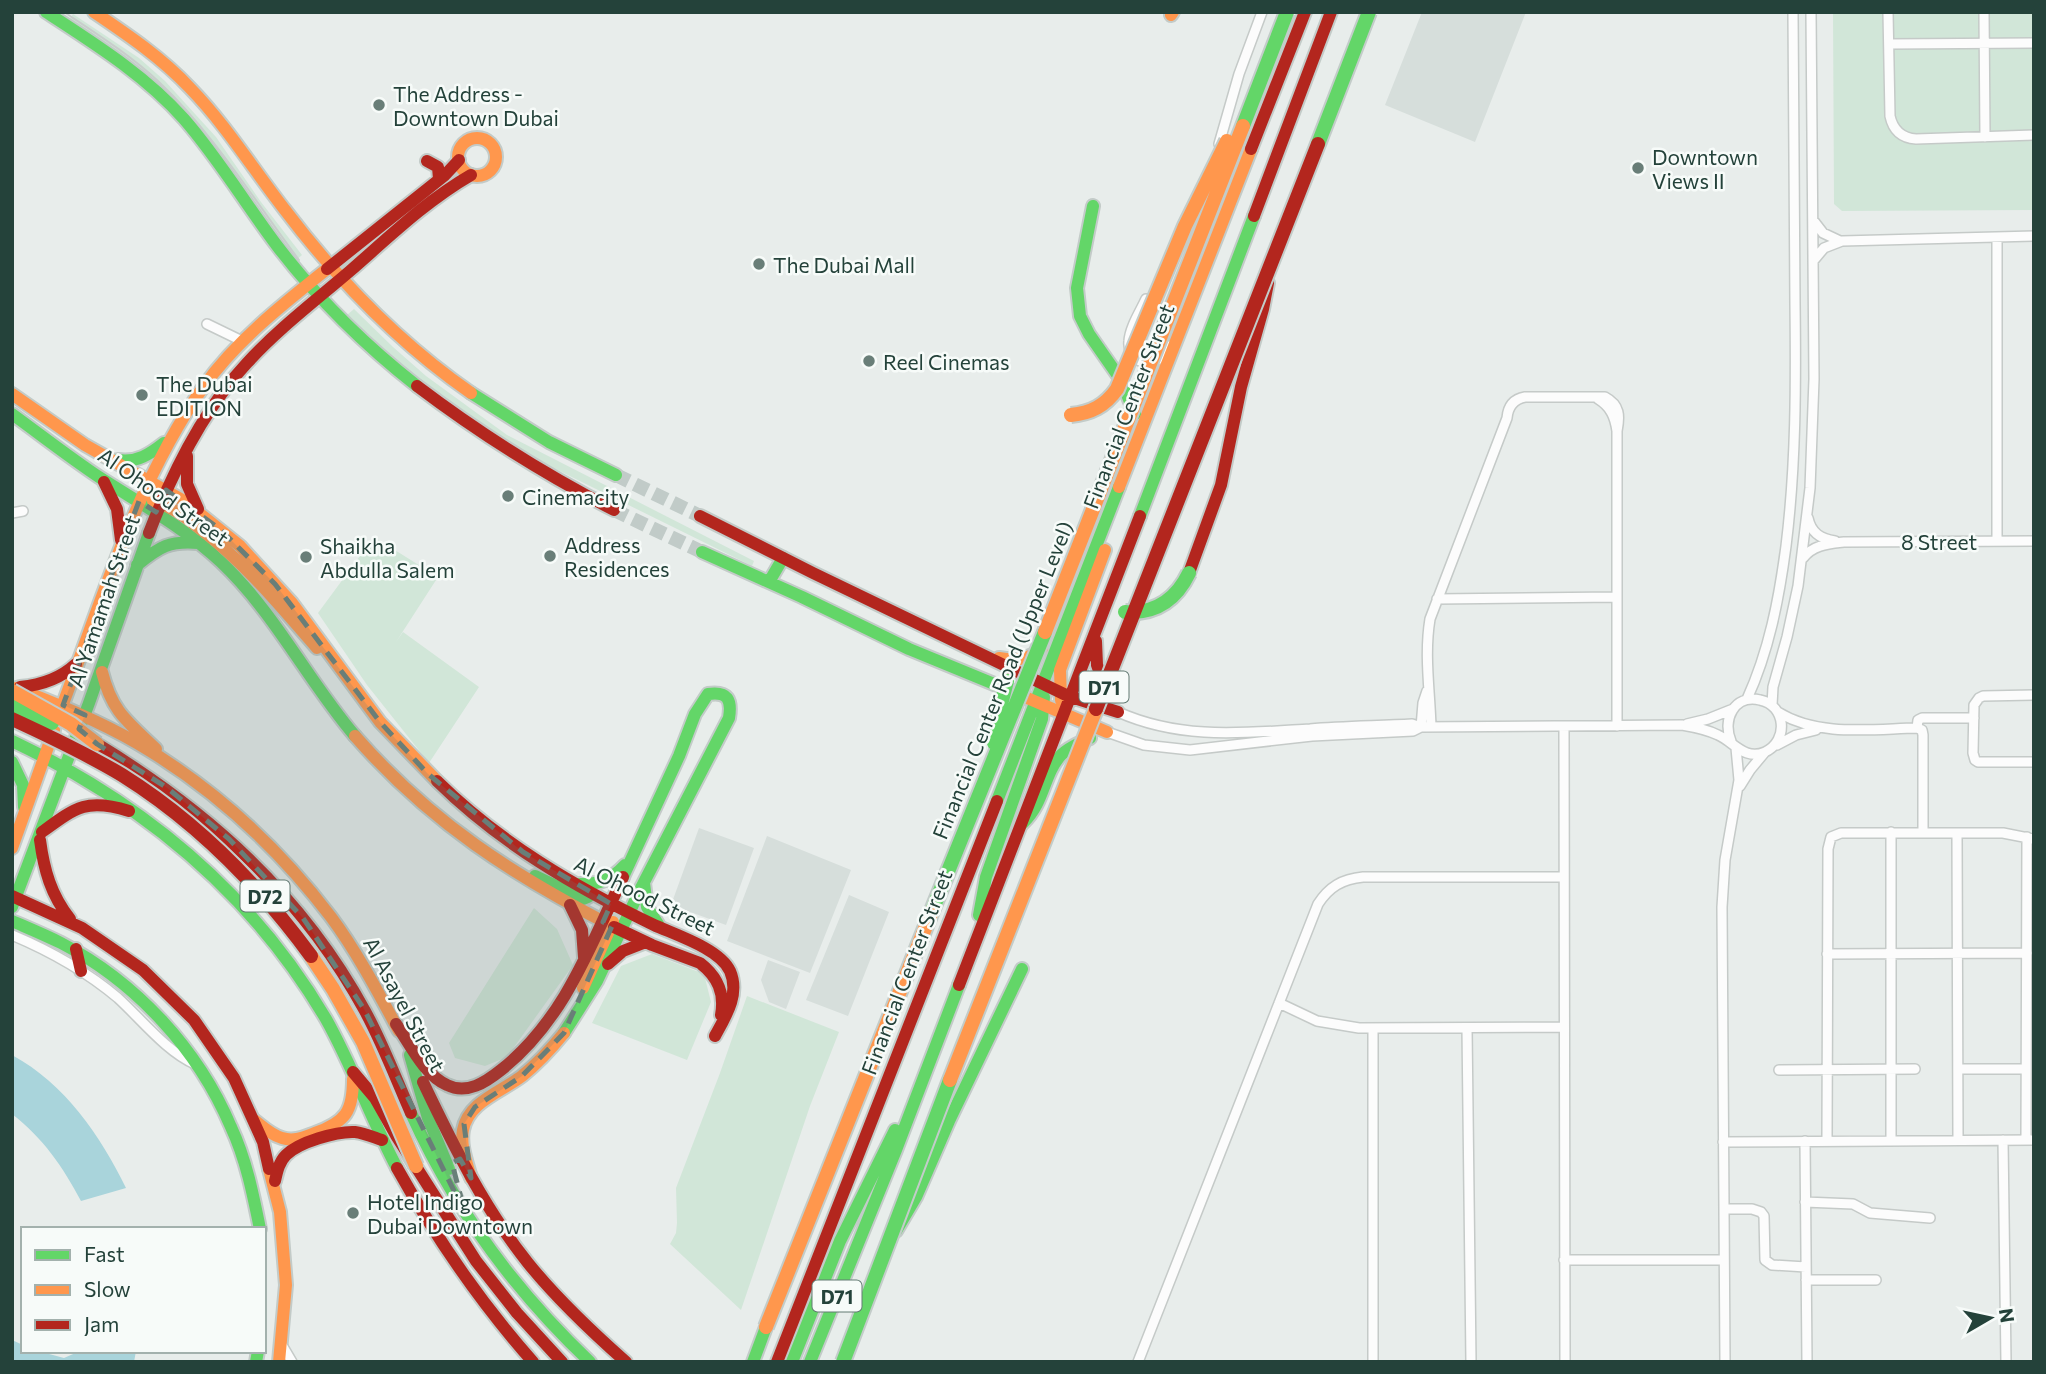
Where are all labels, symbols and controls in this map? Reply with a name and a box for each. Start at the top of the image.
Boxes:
place label: The Address - Downtown Dubai [393,81,559,130]
marker: The Address - Downtown Dubai [371,97,387,113]
place label: Downtown Views II [1652,144,1758,193]
marker: Downtown Views II [1630,160,1646,176]
place label: The Dubai Mall [773,252,915,277]
marker: The Dubai Mall [751,256,767,272]
street label: Financial Center Street [1077,300,1179,512]
place label: Reel Cinemas [883,349,1010,374]
marker: Reel Cinemas [861,353,877,369]
place label: The Dubai EDITION [156,371,253,420]
marker: The Dubai EDITION [134,387,150,403]
street label: Al Ohood Street [94,442,234,550]
place label: Cinemacity [522,484,630,509]
marker: Cinemacity [500,488,516,504]
street label: Al Yamamah Street [62,512,144,690]
street label: Financial Center Road (Upper Level) [927,517,1077,843]
street label: 8 Street [1901,529,1977,554]
place label: Address Residences [564,532,670,581]
place label: Shaikha Abdulla Salem [320,533,454,582]
marker: Address Residences [542,548,558,564]
marker: Shaikha Abdulla Salem [298,549,314,565]
road number: D71 [1080,672,1128,702]
street label: Al Ohood Street [570,850,720,940]
street label: Financial Center Street [855,866,957,1078]
road number: D72 [240,880,290,912]
street label: Al Asayel Street [359,932,451,1076]
place label: Hotel Indigo Dubai Downtown [367,1189,533,1238]
marker: Hotel Indigo Dubai Downtown [345,1205,361,1221]
legend [21,1227,266,1353]
text: Fast [84,1241,125,1266]
text: Slow [84,1276,131,1301]
road number: D71 [812,1280,862,1312]
north arrow [1955,1283,2025,1353]
text: N [1995,1306,2020,1324]
text: Jam [84,1311,119,1336]

